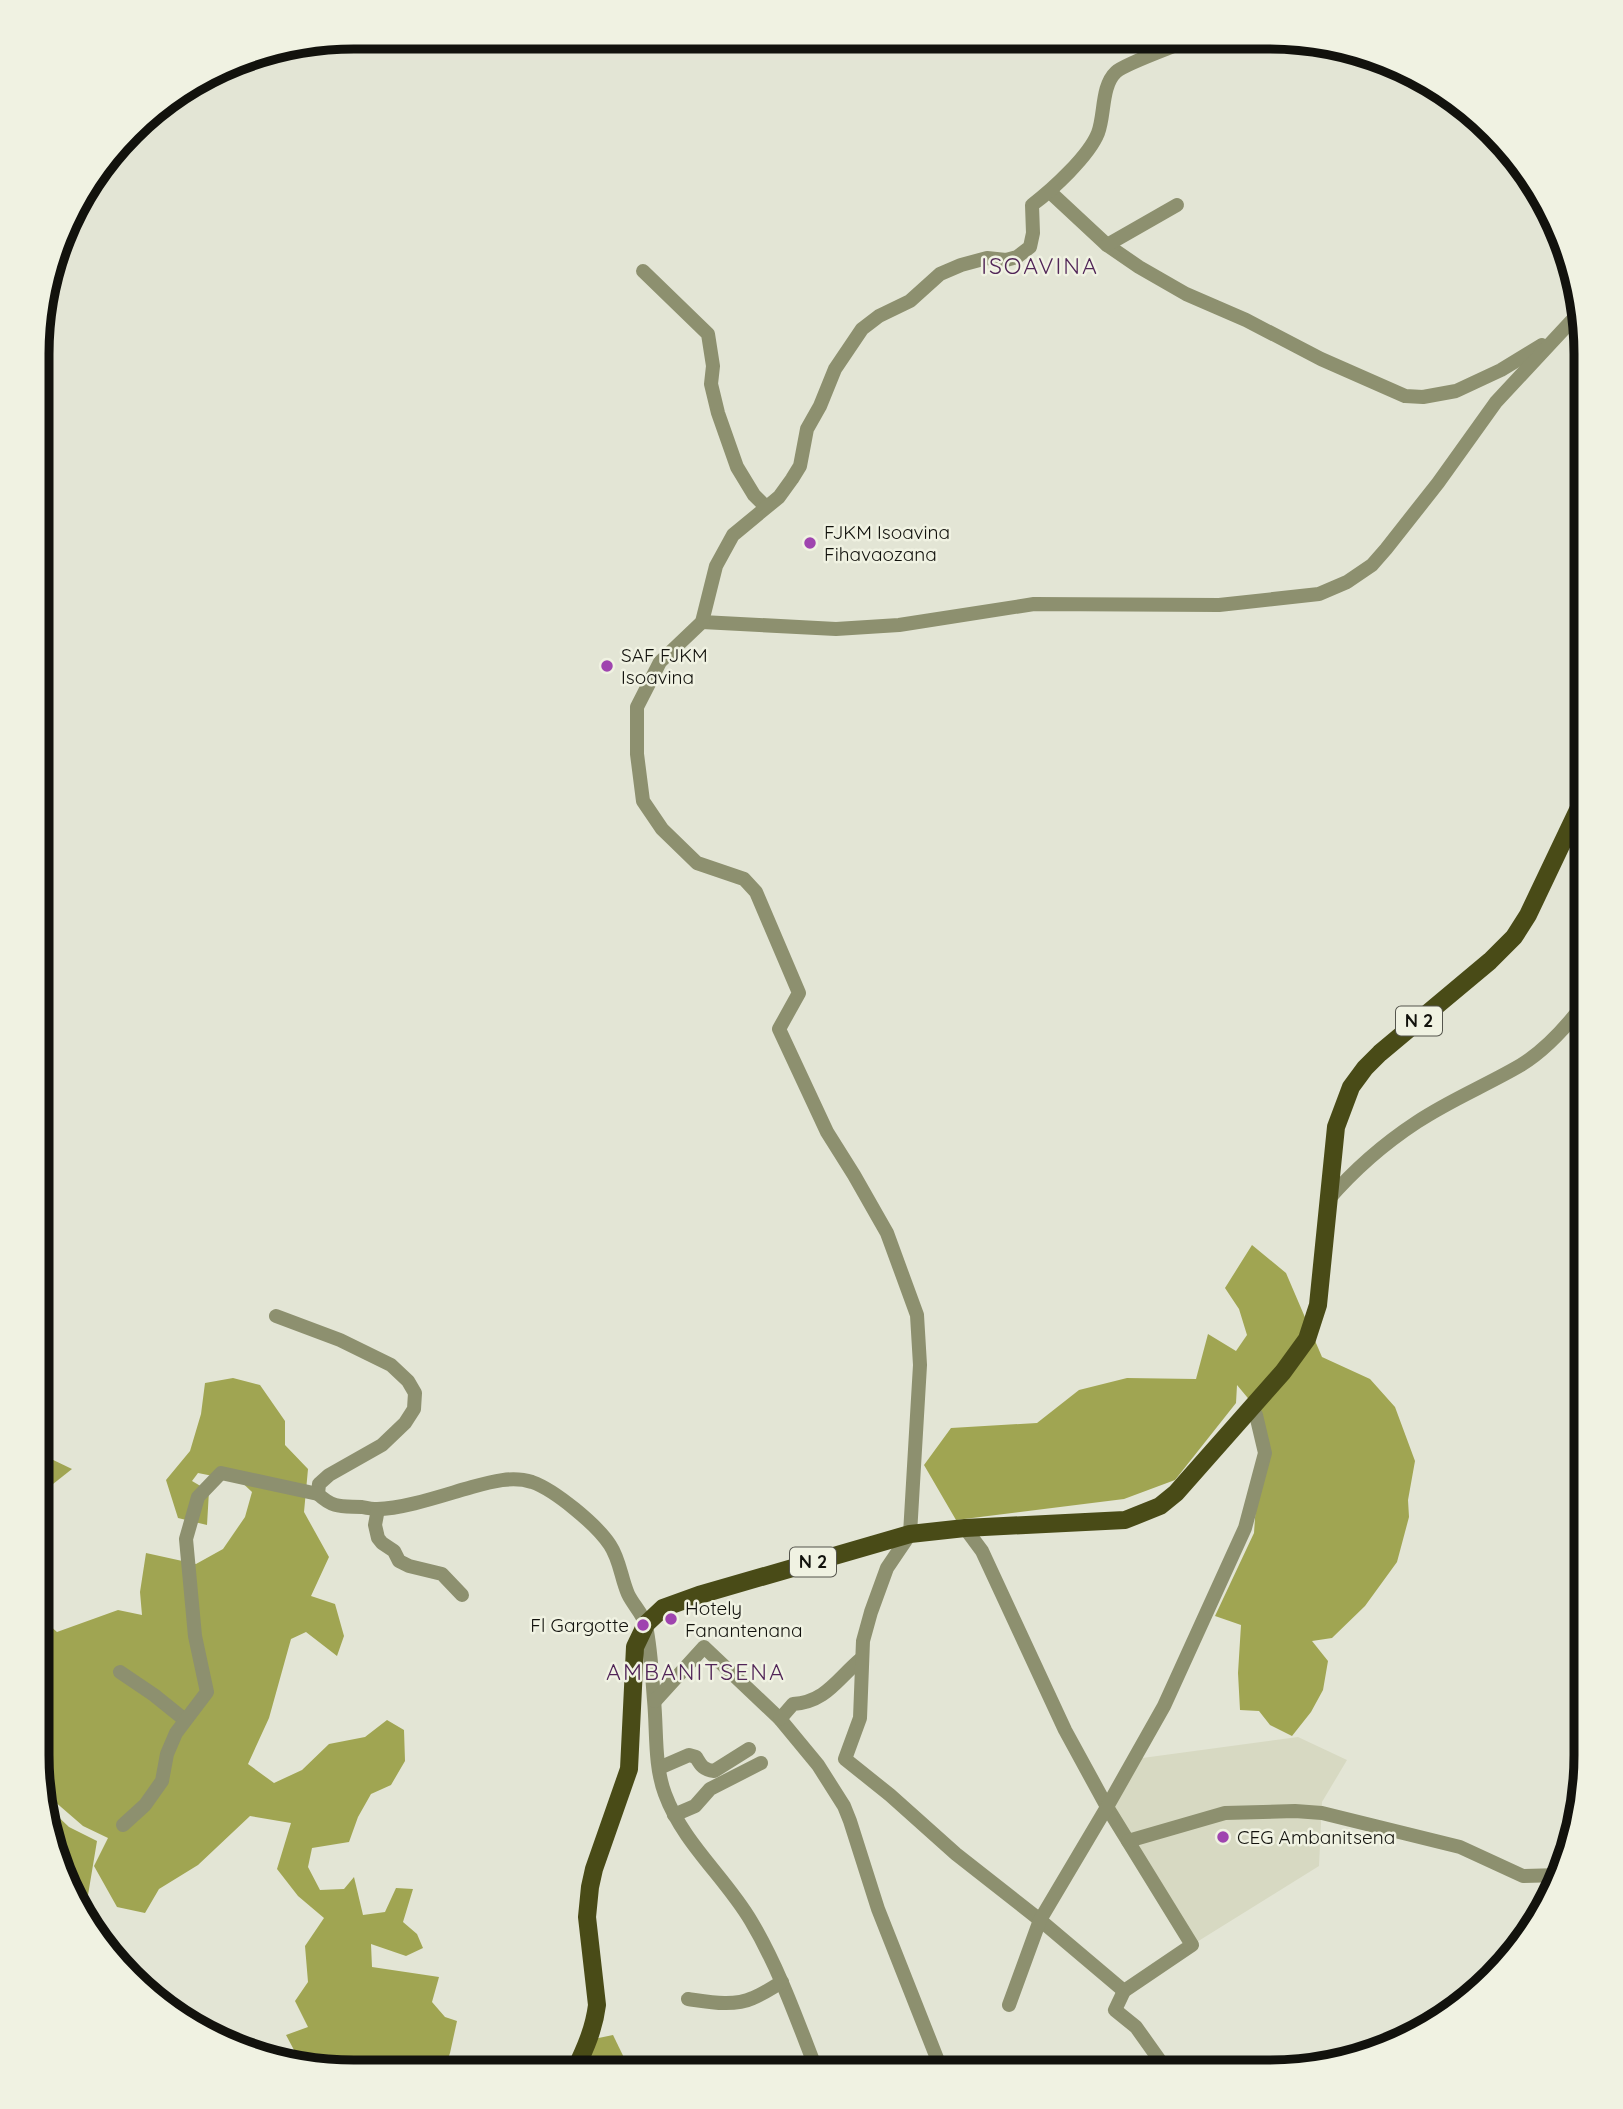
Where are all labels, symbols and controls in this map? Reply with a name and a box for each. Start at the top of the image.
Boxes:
district label: ISOAVINA [981,251,1099,280]
place label: FJKM Isoavina Fihavaozana [824,520,950,566]
marker: FJKM Isoavina Fihavaozana [802,535,818,551]
place label: SAF FJKM Isoavina [621,643,708,689]
marker: SAF FJKM Isoavina [599,658,615,674]
road number: N 2 [1396,1006,1442,1036]
road number: N 2 [790,1548,836,1576]
place label: Hotely Fanantenana [685,1596,802,1642]
marker: Hotely Fanantenana [663,1611,679,1627]
place label: Fl Gargotte [530,1613,629,1637]
marker: Fl Gargotte [635,1617,651,1633]
district label: AMBANITSENA [606,1657,786,1686]
place label: CEG Ambanitsena [1237,1825,1395,1849]
marker: CEG Ambanitsena [1215,1829,1231,1845]

